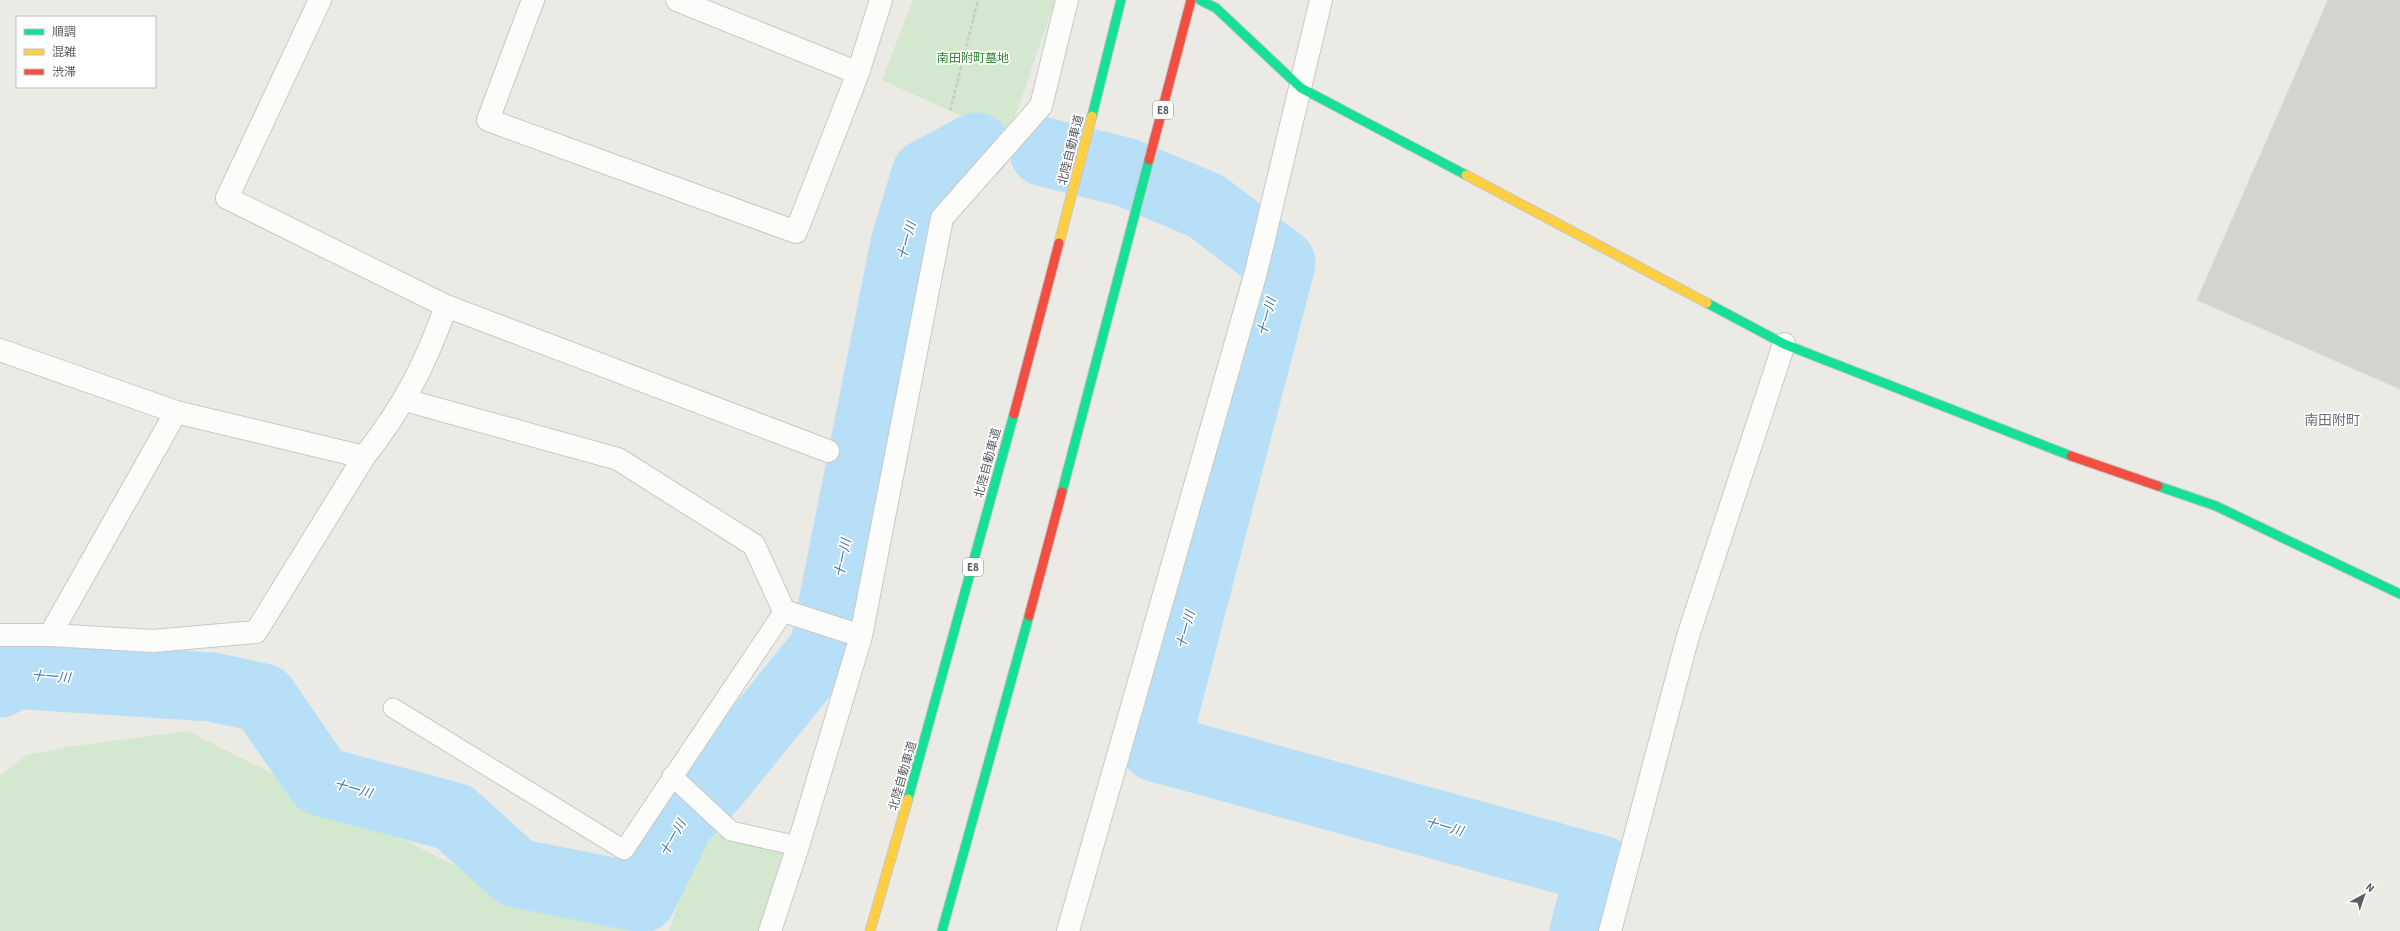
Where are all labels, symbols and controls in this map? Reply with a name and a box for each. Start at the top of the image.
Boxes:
legend [16,16,156,88]
text: 順調 [52,24,76,41]
text: 混雑 [52,44,76,61]
park label: 南田附町墓地 [937,50,1009,67]
text: 渋滞 [52,64,76,81]
road number: E8 [1153,101,1173,119]
street label: 北陸自動車道 [1054,113,1088,187]
water label: 十一川 [893,218,921,262]
water label: 十一川 [1253,294,1281,338]
district label: 南田附町 [2304,411,2360,431]
street label: 北陸自動車道 [970,426,1006,500]
water label: 十一川 [830,535,856,579]
road number: E8 [963,558,983,576]
water label: 十一川 [1172,607,1200,651]
water label: 十一川 [31,667,73,687]
street label: 北陸自動車道 [885,739,921,813]
water label: 十一川 [332,775,376,803]
water label: 十一川 [1423,813,1467,841]
water label: 十一川 [656,815,691,859]
north arrow [2344,875,2384,915]
text: N [2362,880,2378,896]

